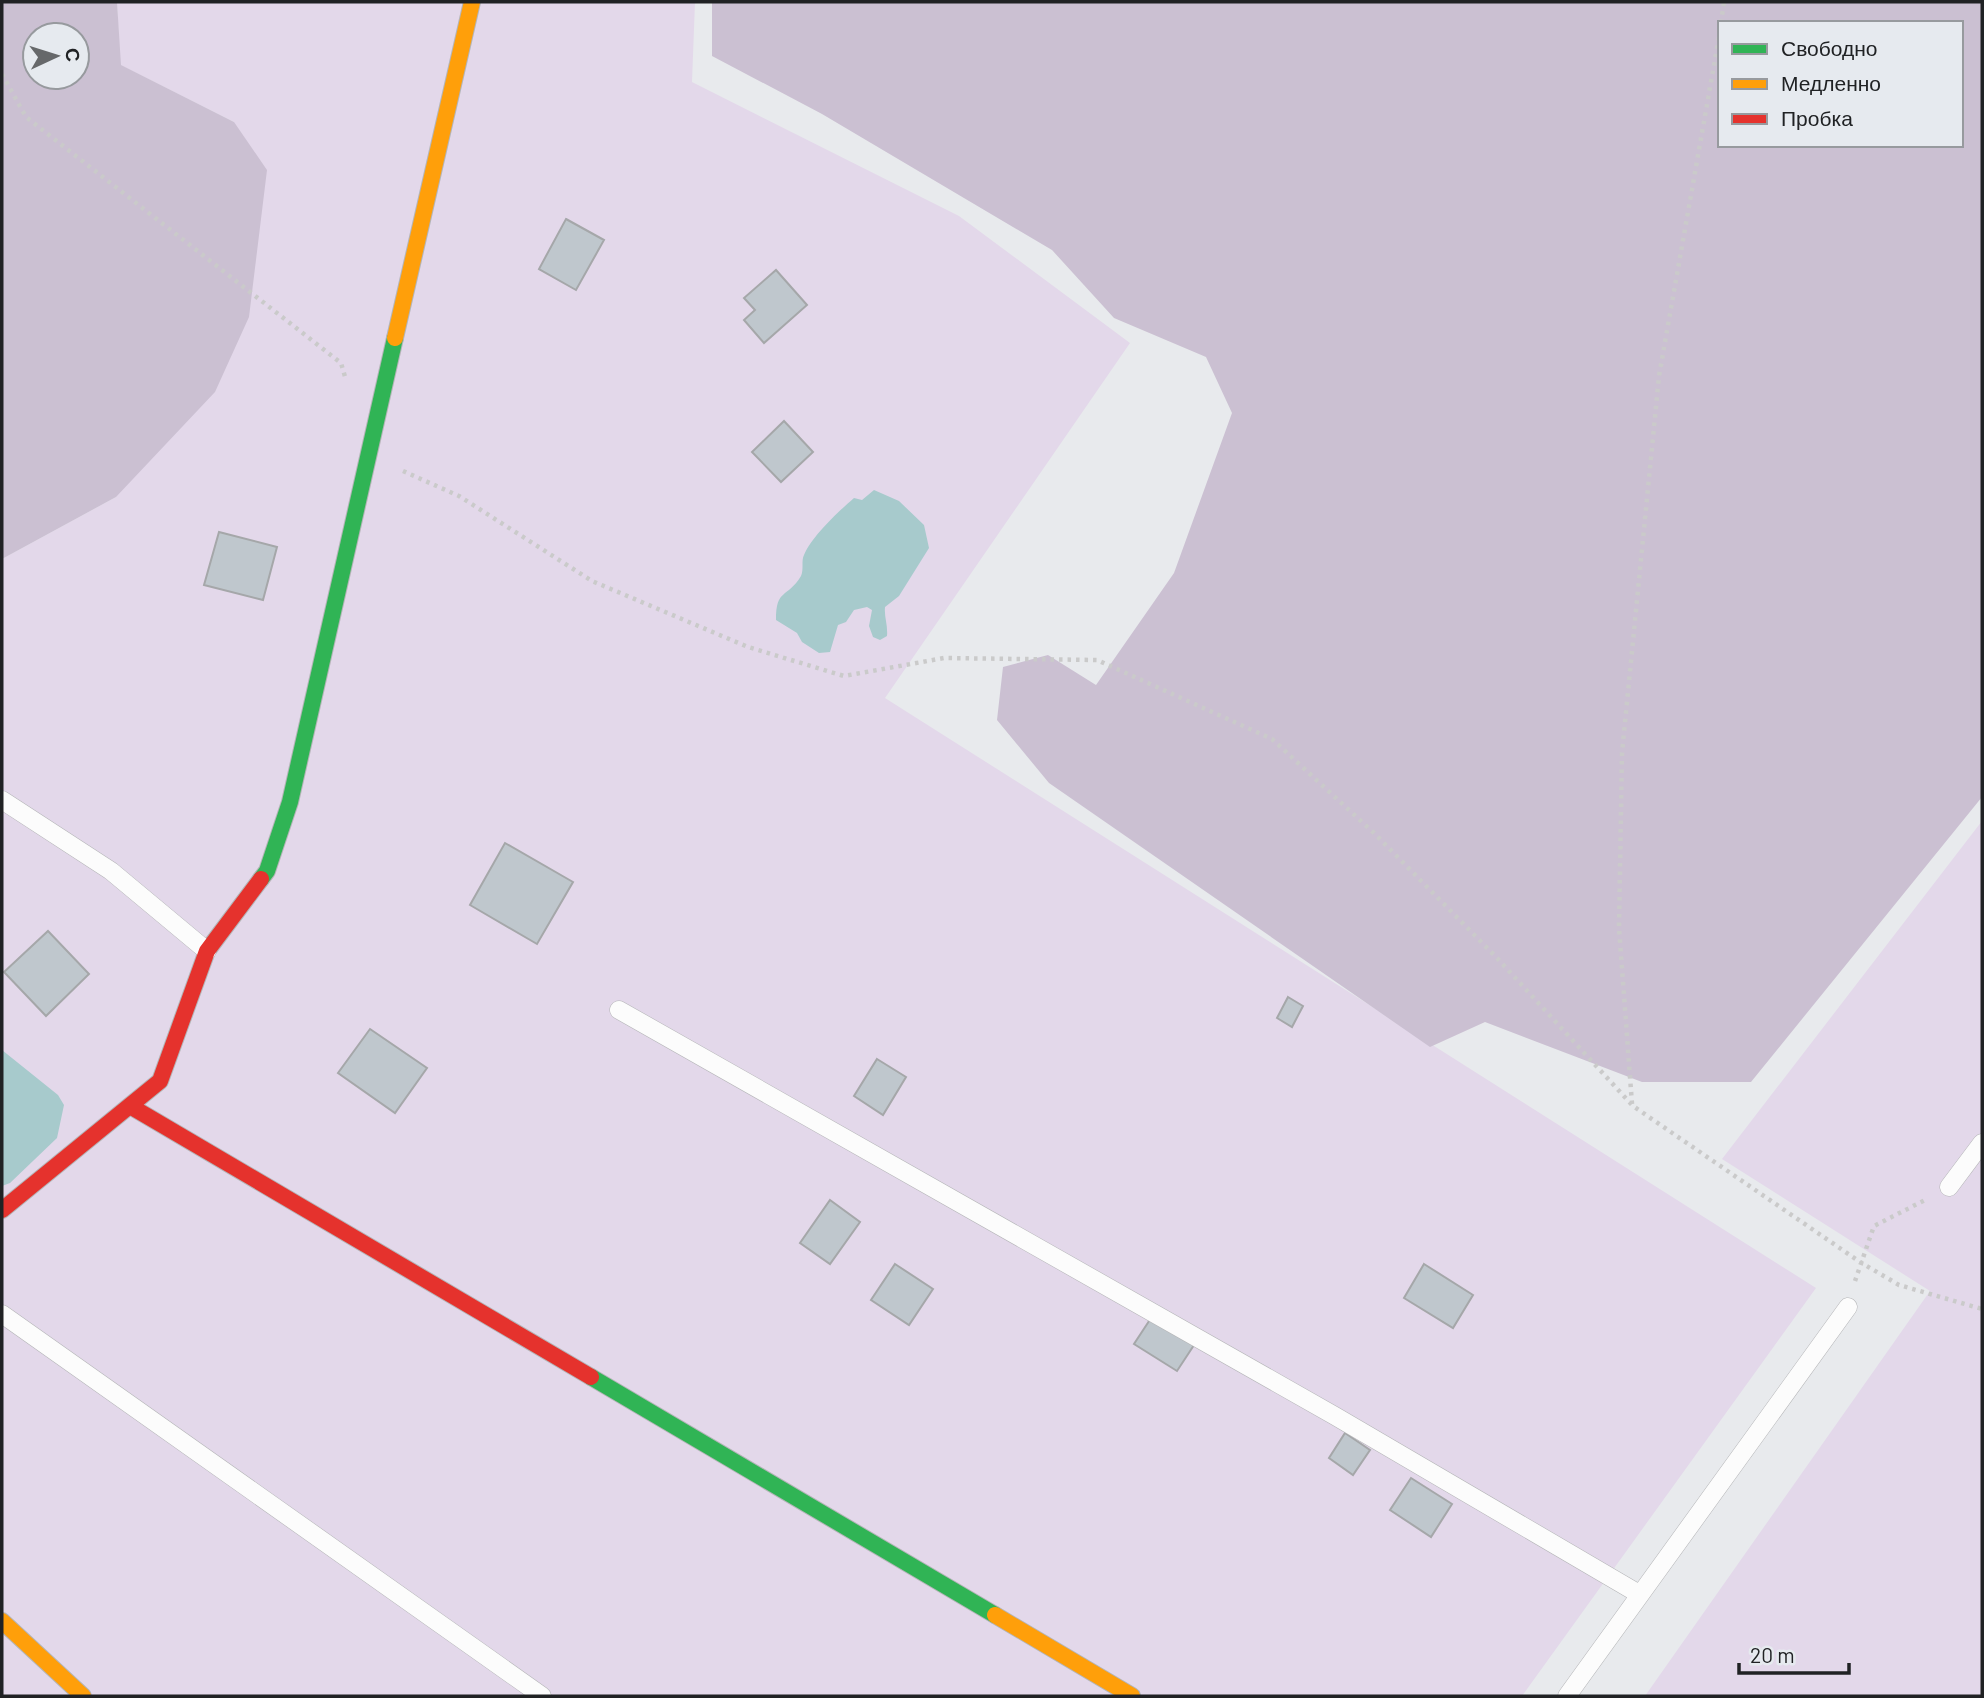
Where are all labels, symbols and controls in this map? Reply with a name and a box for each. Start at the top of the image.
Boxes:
north arrow [21,21,91,91]
legend [1718,21,1963,147]
text: Свободно [1781,35,1878,60]
text: С [62,47,85,63]
text: Медленно [1781,70,1881,95]
text: Пробка [1781,105,1853,130]
scale bar [1739,1632,1849,1676]
text: 20 m [1750,1642,1795,1667]

